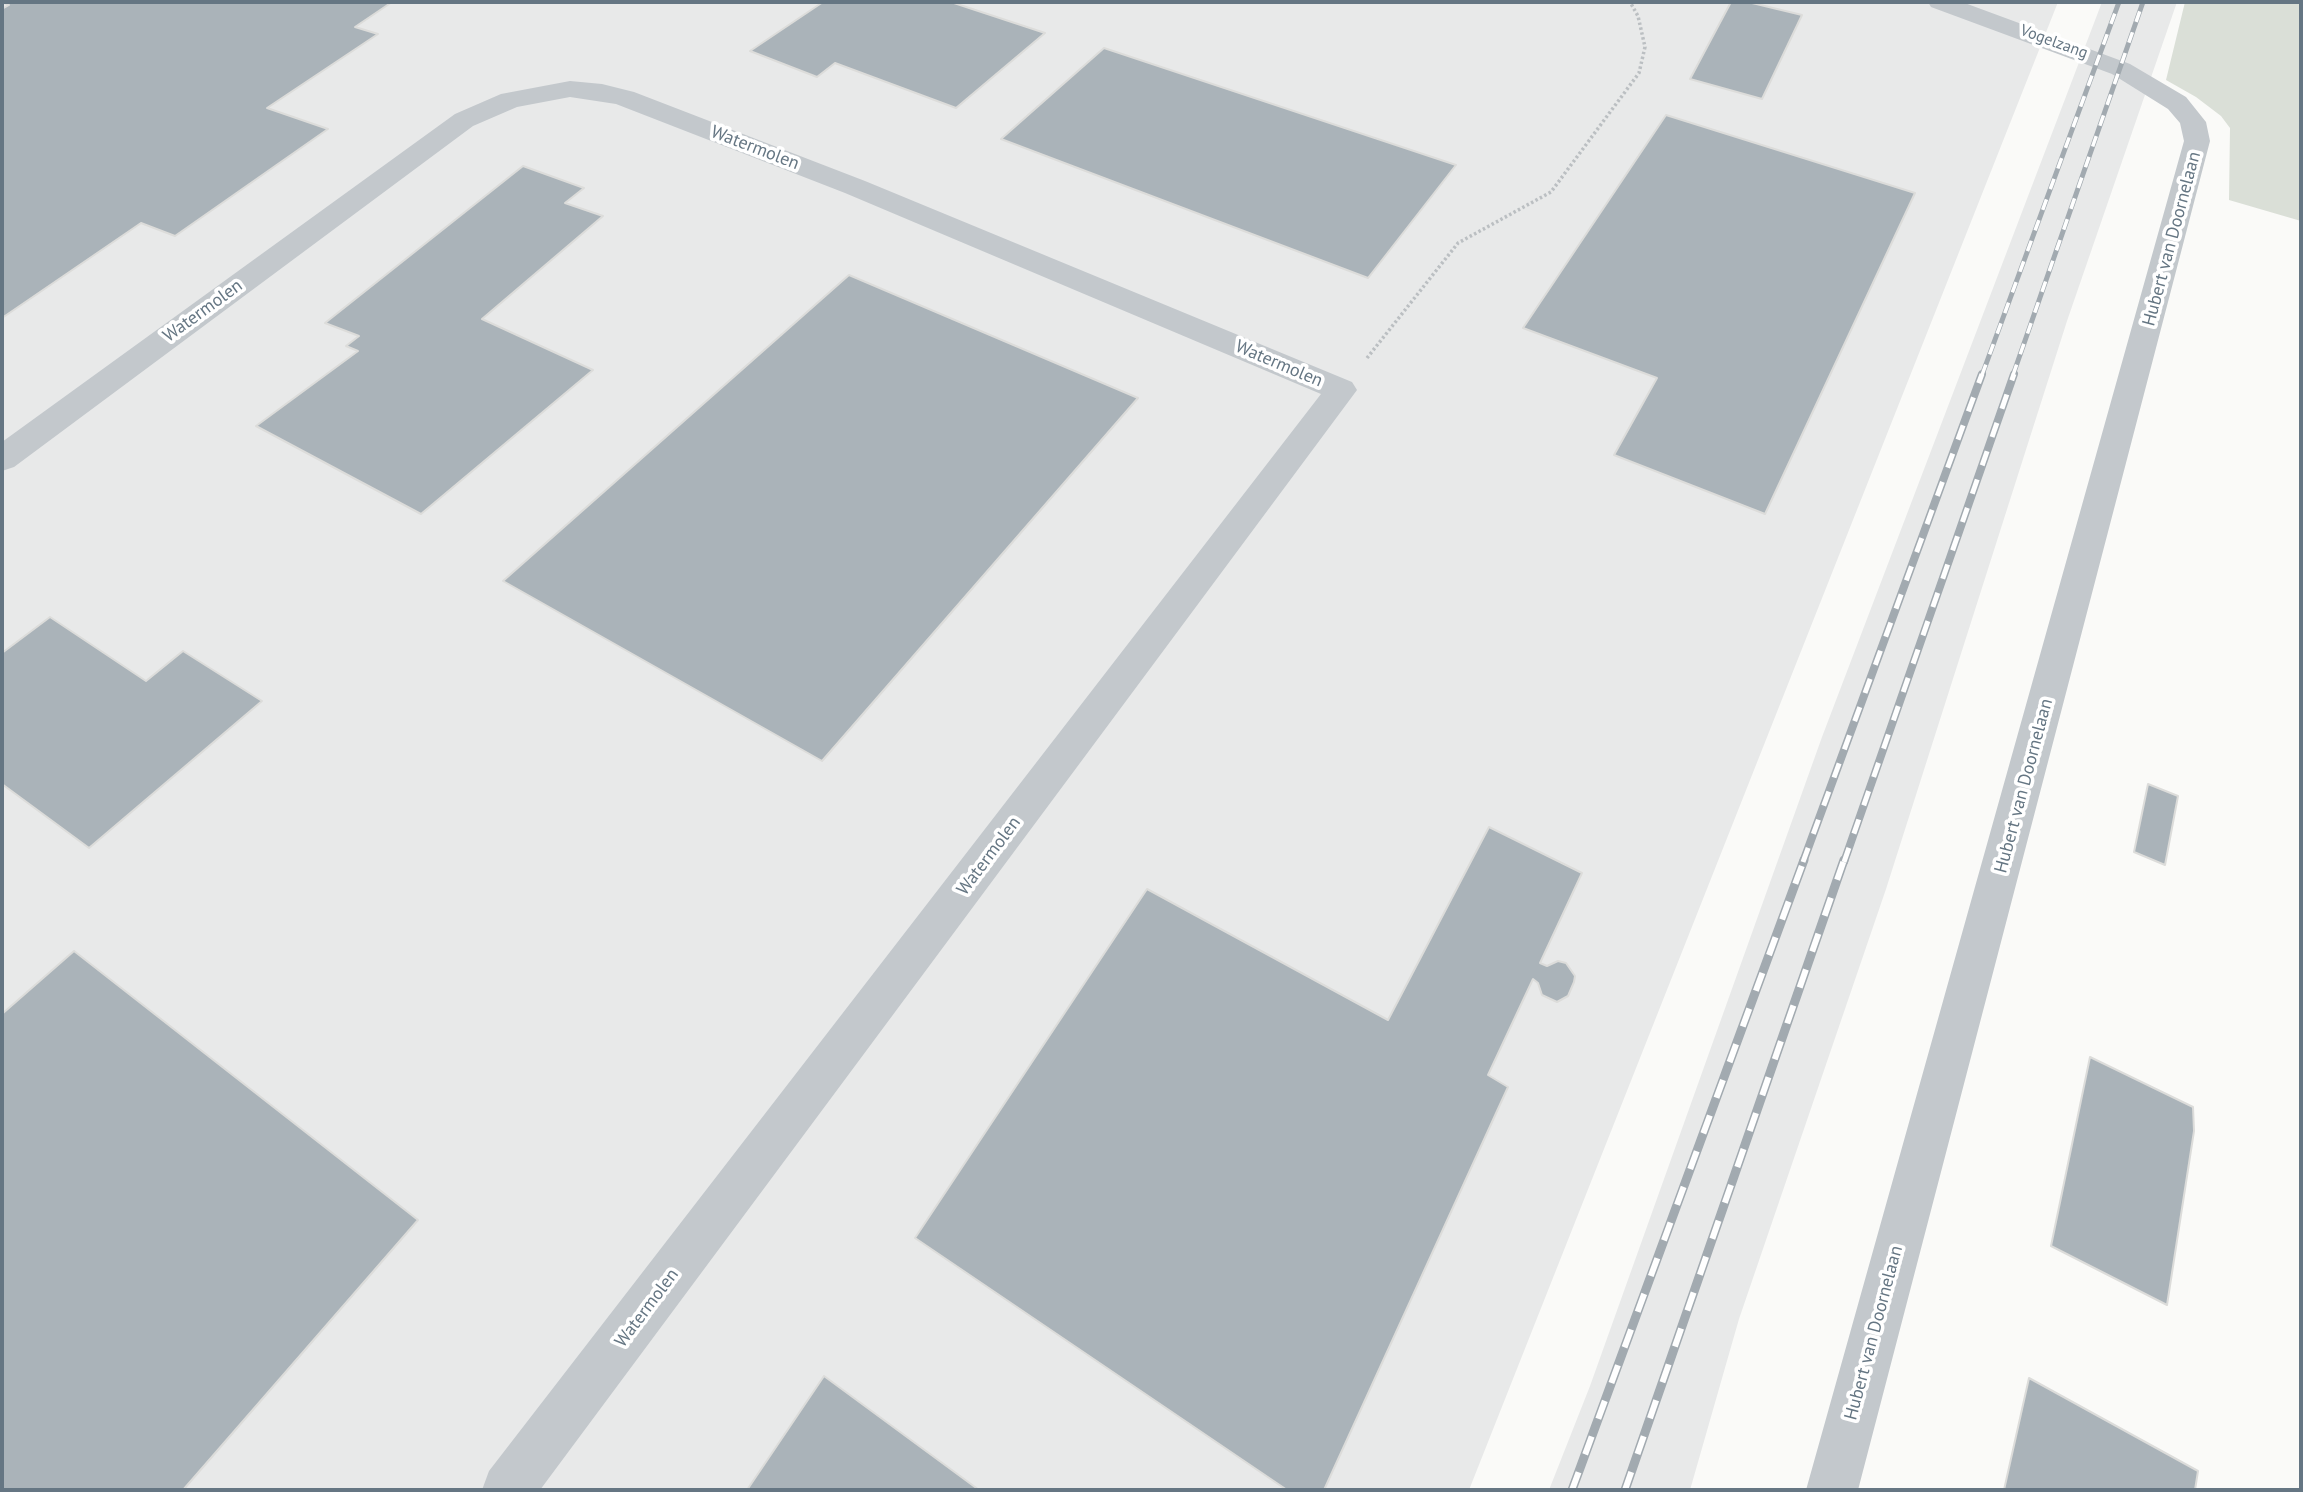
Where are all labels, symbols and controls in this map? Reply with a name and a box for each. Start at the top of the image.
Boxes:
street label: Vogelzang [2018,21,2090,63]
street label: Watermolen [708,121,802,175]
street label: Hubert van Doornelaan [2138,149,2206,329]
street label: Watermolen [159,275,247,347]
street label: Watermolen [1232,336,1326,392]
street label: Hubert van Doornelaan [1990,696,2058,876]
street label: Watermolen [952,812,1026,900]
street label: Hubert van Doornelaan [1840,1243,1908,1423]
street label: Watermolen [610,1264,684,1352]

